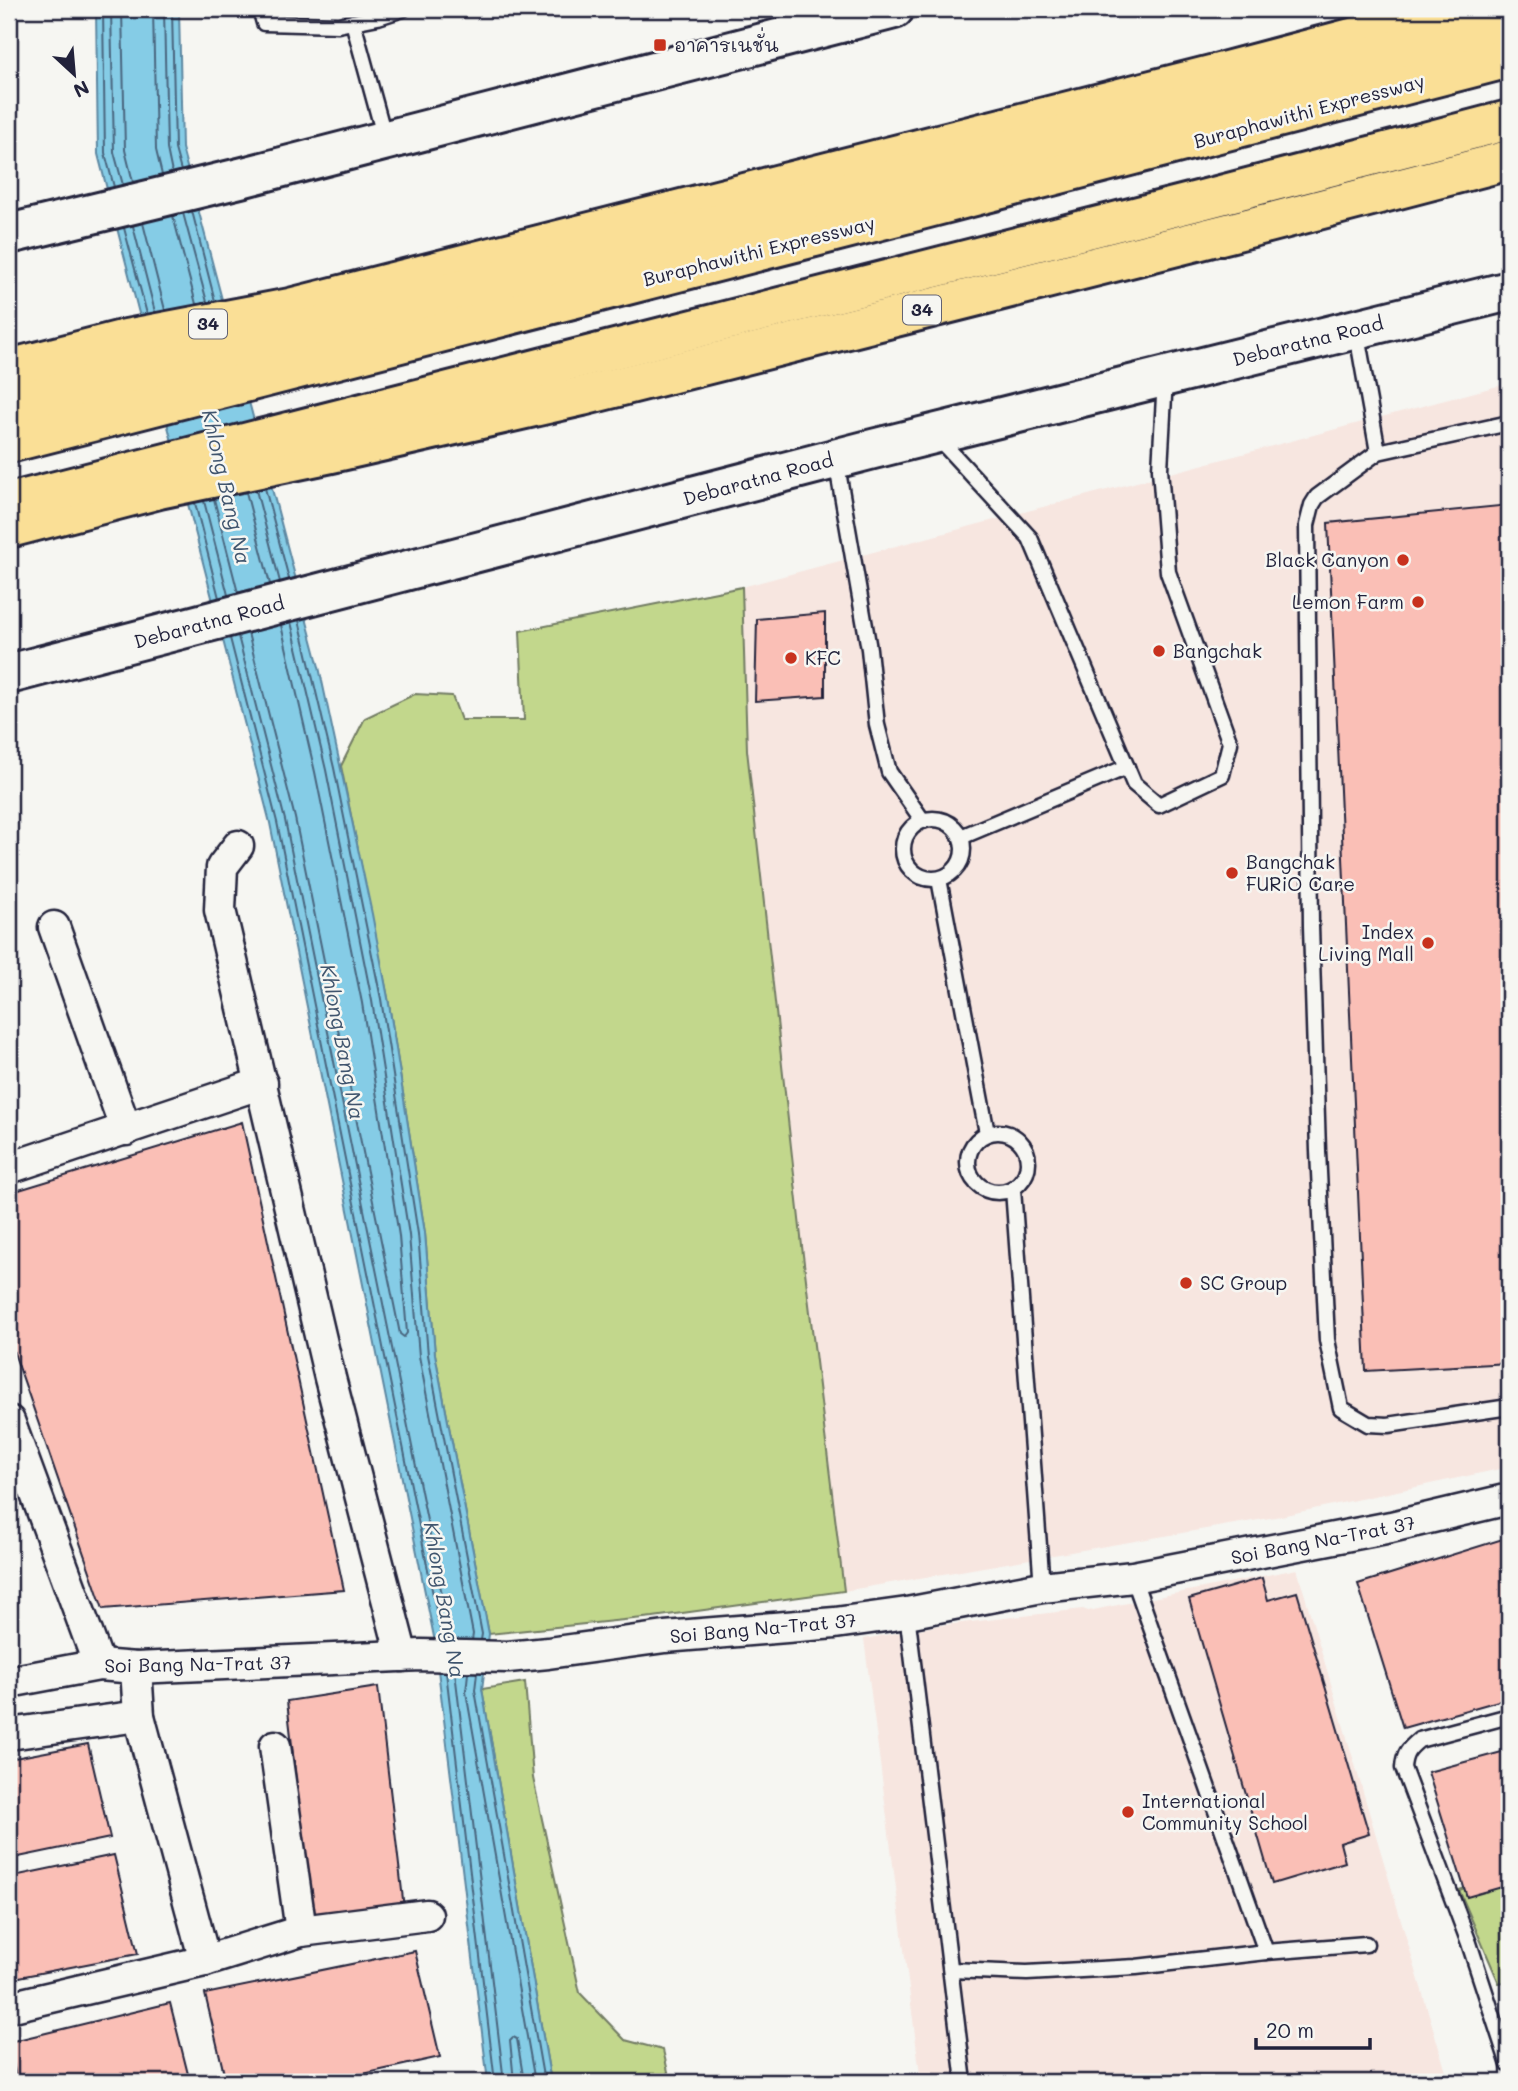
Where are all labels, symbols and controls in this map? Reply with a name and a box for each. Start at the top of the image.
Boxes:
place label: อาคารเนชั่น [674,27,779,57]
marker: อาคารเนชั่น [652,37,668,53]
north arrow [38,38,108,108]
street label: Buraphawithi Expressway [1191,68,1427,153]
text: N [70,75,94,104]
street label: Buraphawithi Expressway [640,210,877,291]
road number: 34 [903,296,941,324]
road number: 34 [189,310,227,338]
street label: Debaratna Road [1230,310,1386,371]
water label: Khlong Bang Na [197,407,258,567]
street label: Debaratna Road [680,446,836,511]
place label: Black Canyon [1266,547,1389,572]
marker: Black Canyon [1395,552,1411,568]
street label: Debaratna Road [131,589,287,654]
place label: Lemon Farm [1292,589,1404,614]
marker: Lemon Farm [1410,594,1426,610]
place label: Bangchak [1173,638,1262,663]
marker: Bangchak [1151,643,1167,659]
place label: KFC [805,645,841,670]
marker: KFC [783,650,799,666]
place label: Bangchak FURiO Care [1246,849,1355,896]
marker: Bangchak FURiO Care [1224,865,1240,881]
place label: Index Living Mall [1318,919,1414,966]
marker: Index Living Mall [1420,935,1436,951]
water label: Khlong Bang Na [315,962,372,1122]
place label: SC Group [1200,1270,1287,1295]
marker: SC Group [1178,1275,1194,1291]
street label: Soi Bang Na-Trat 37 [1229,1509,1417,1570]
water label: Khlong Bang Na [418,1520,472,1680]
street label: Soi Bang Na-Trat 37 [669,1607,857,1648]
street label: Soi Bang Na-Trat 37 [104,1649,292,1678]
place label: International Community School [1142,1788,1308,1835]
marker: International Community School [1120,1804,1136,1820]
scale bar [1256,2007,1369,2051]
text: 20 m [1266,2016,1314,2043]

